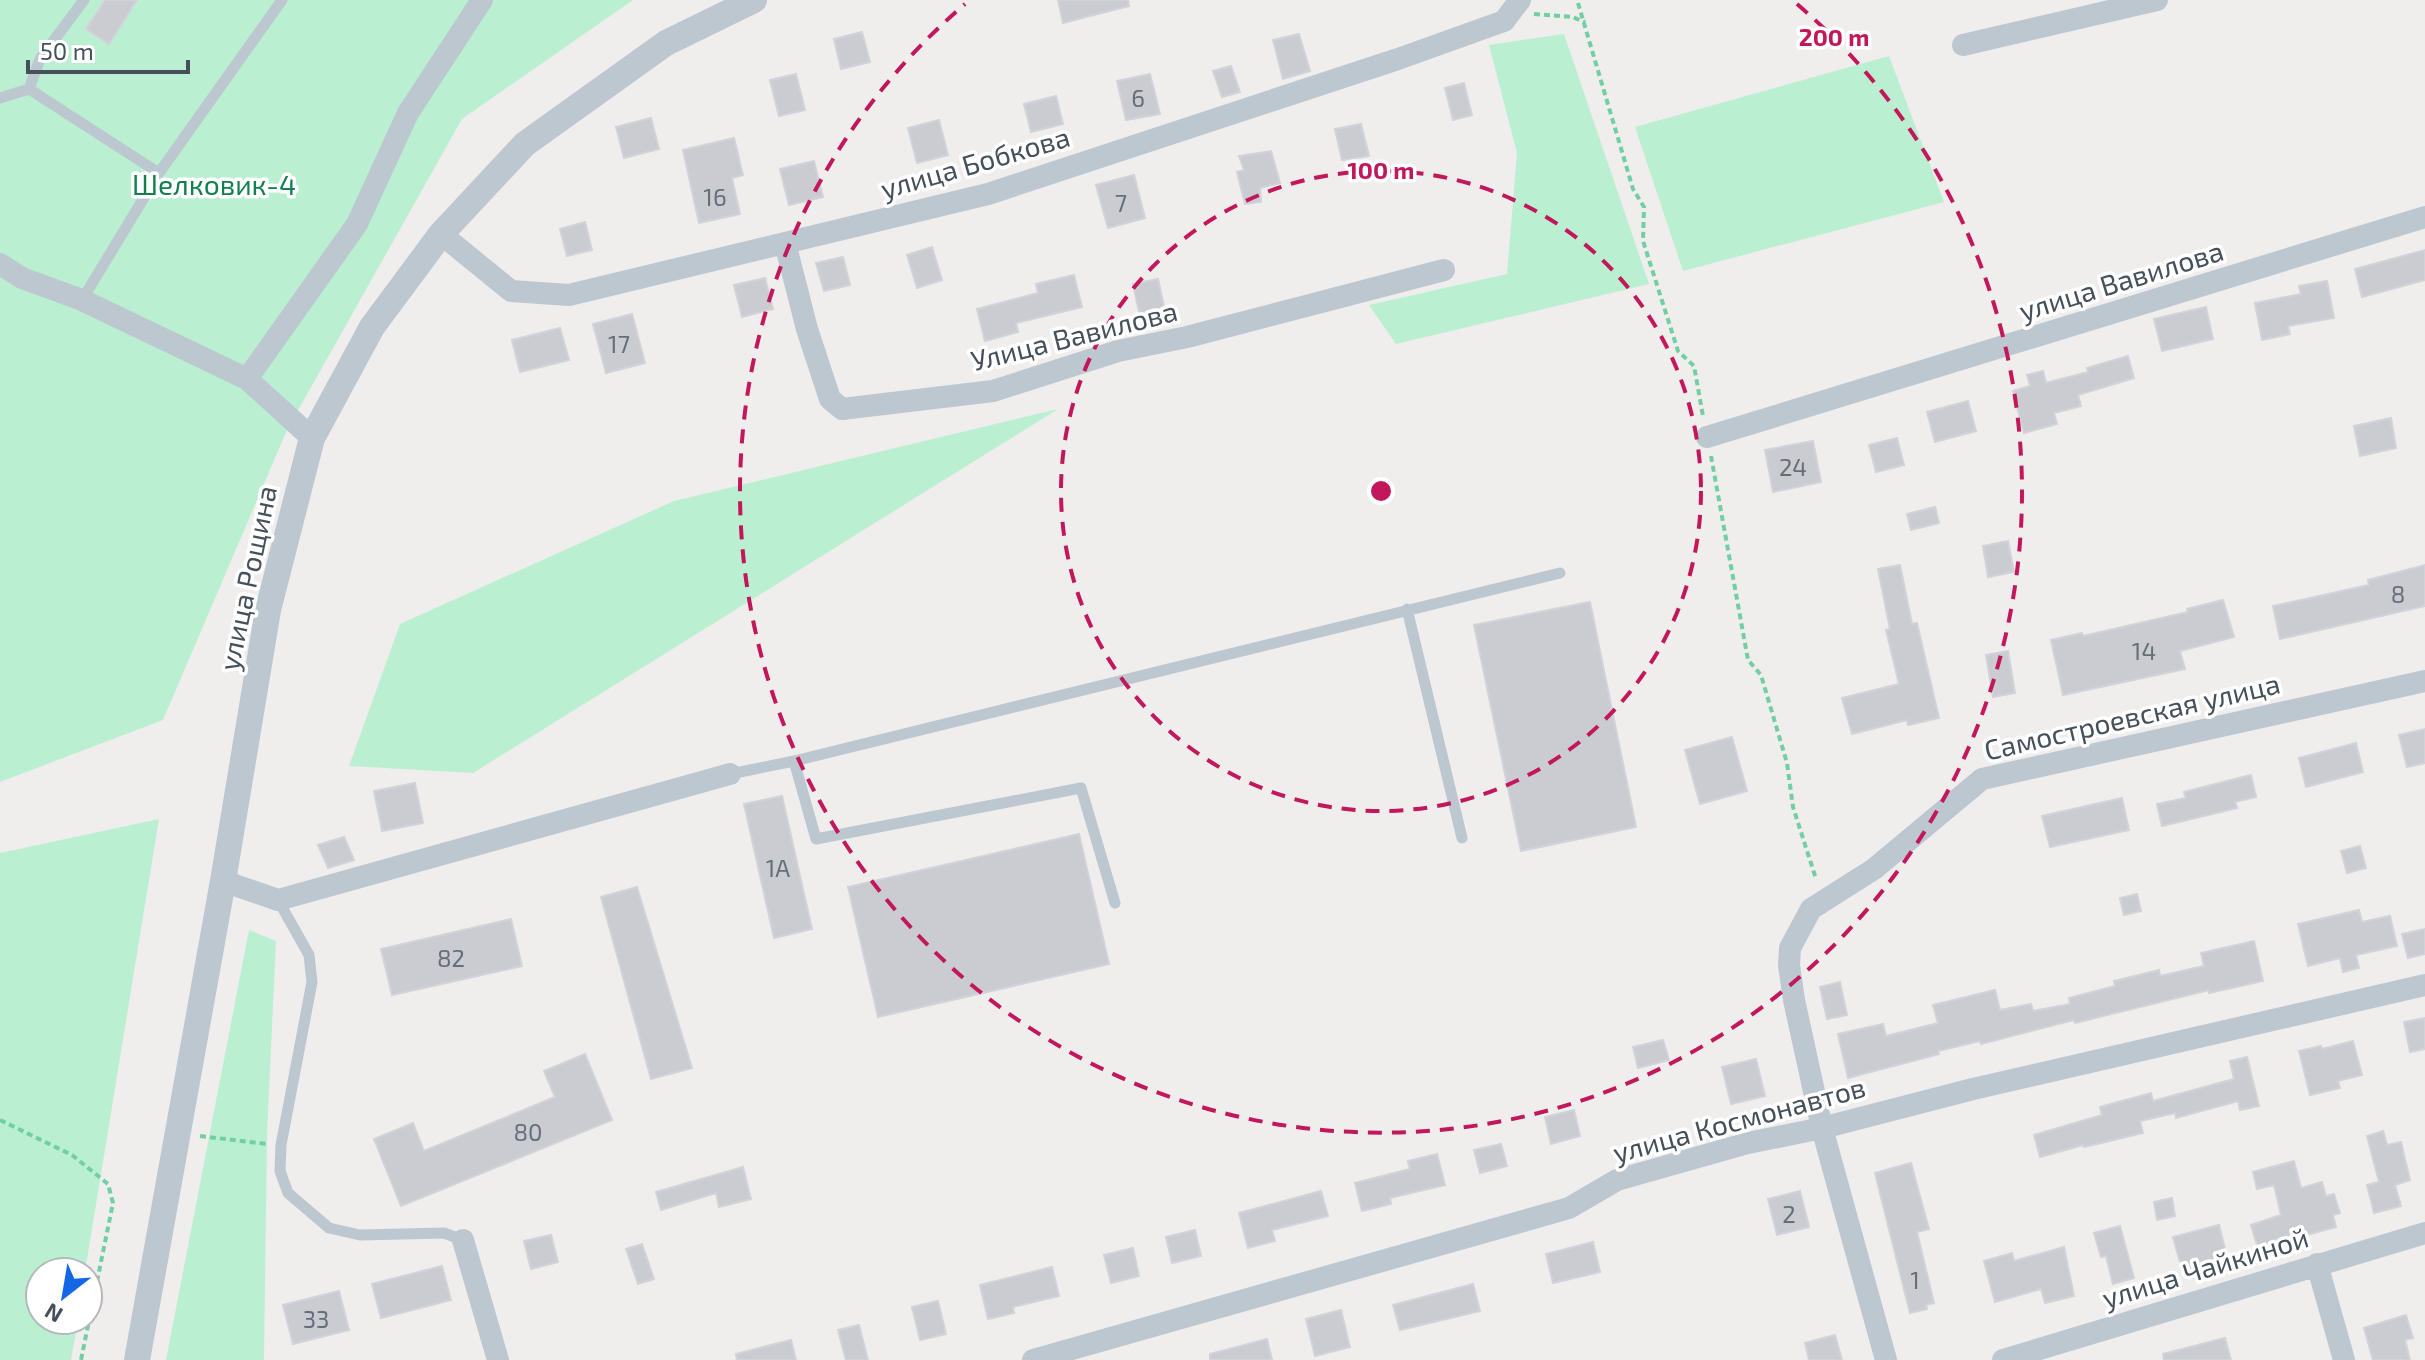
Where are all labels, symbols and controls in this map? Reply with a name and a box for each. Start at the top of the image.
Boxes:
text: 200 m [1799,22,1869,51]
scale bar [28,24,188,74]
text: 50 m [40,36,94,65]
house number: 6 [1131,83,1145,112]
street label: улица Бобкова [877,119,1073,205]
text: 100 m [1348,155,1414,184]
park label: Шелковик-4 [132,167,296,201]
house number: 16 [703,182,727,211]
house number: 7 [1115,188,1127,217]
street label: улица Вавилова [2015,233,2227,327]
street label: Улица Вавилова [967,293,1181,377]
house number: 17 [608,329,630,358]
house number: 24 [1779,452,1807,481]
centre of rings [1367,477,1395,505]
street label: улица Рощина [211,482,283,674]
house number: 8 [2391,579,2405,608]
house number: 14 [2132,636,2156,665]
street label: Самостроевская улица [1981,665,2283,767]
house number: 1А [766,853,790,882]
house number: 82 [437,943,465,972]
street label: улица Космонавтов [1609,1069,1869,1169]
house number: 80 [513,1117,543,1146]
house number: 2 [1782,1199,1796,1228]
street label: улица Чайкиной [2098,1219,2312,1315]
north arrow [24,1256,104,1336]
house number: 1 [1910,1265,1920,1294]
text: N [40,1299,67,1329]
house number: 33 [303,1304,329,1333]

